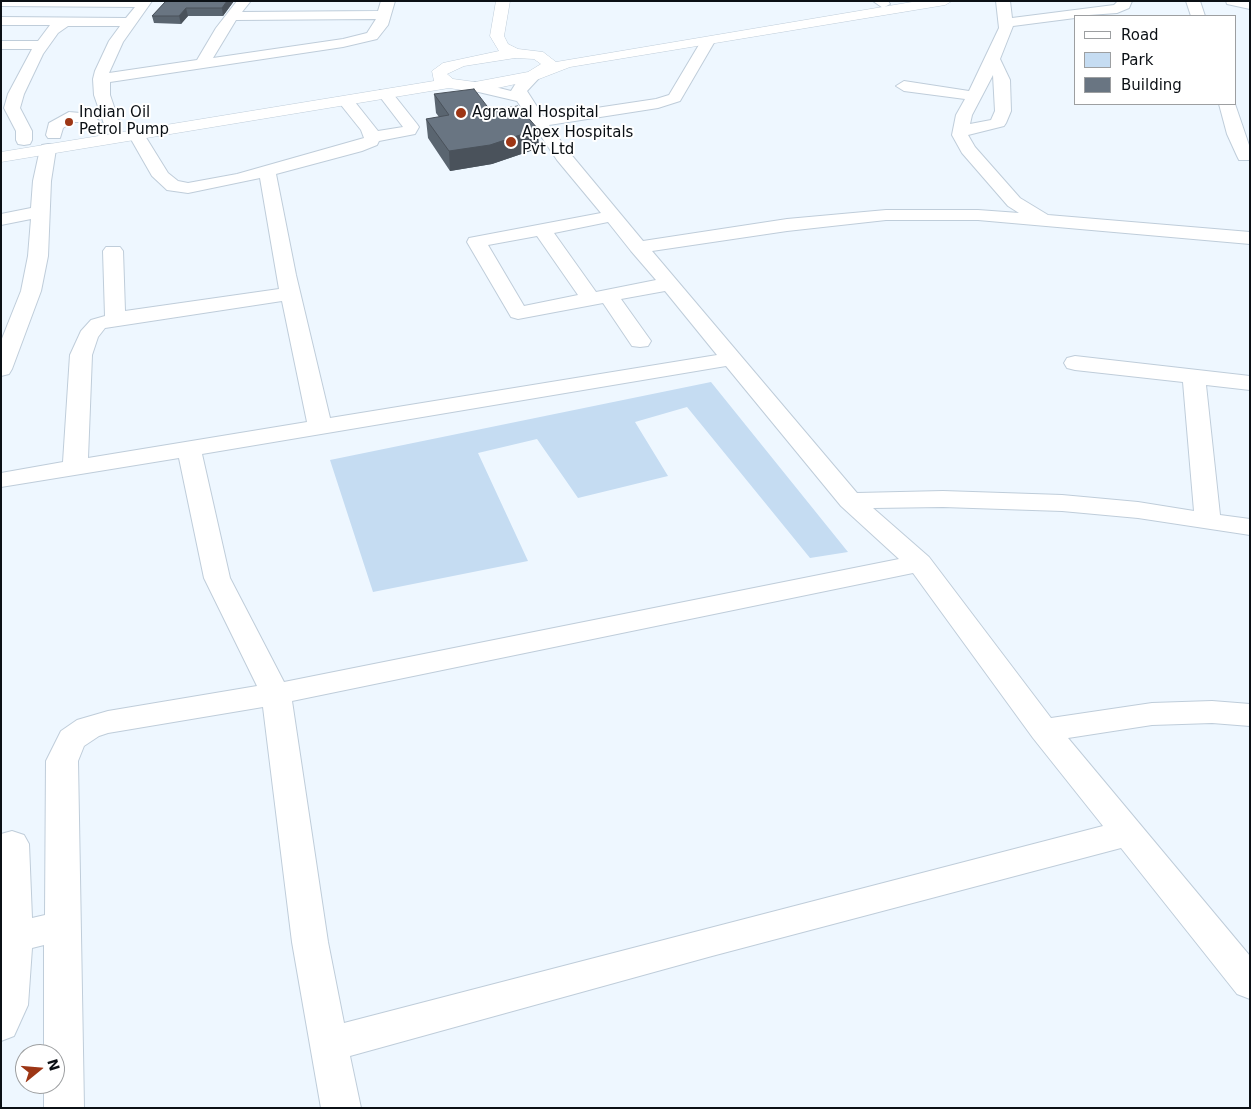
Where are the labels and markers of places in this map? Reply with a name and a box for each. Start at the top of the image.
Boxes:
place label: Indian Oil Petrol Pump [79,104,169,139]
place label: Agrawal Hospital [472,104,599,122]
marker: Agrawal Hospital [454,106,468,120]
marker: Indian Oil Petrol Pump [63,116,75,128]
place label: Apex Hospitals Pvt Ltd [522,124,633,159]
marker: Apex Hospitals Pvt Ltd [504,135,518,149]

